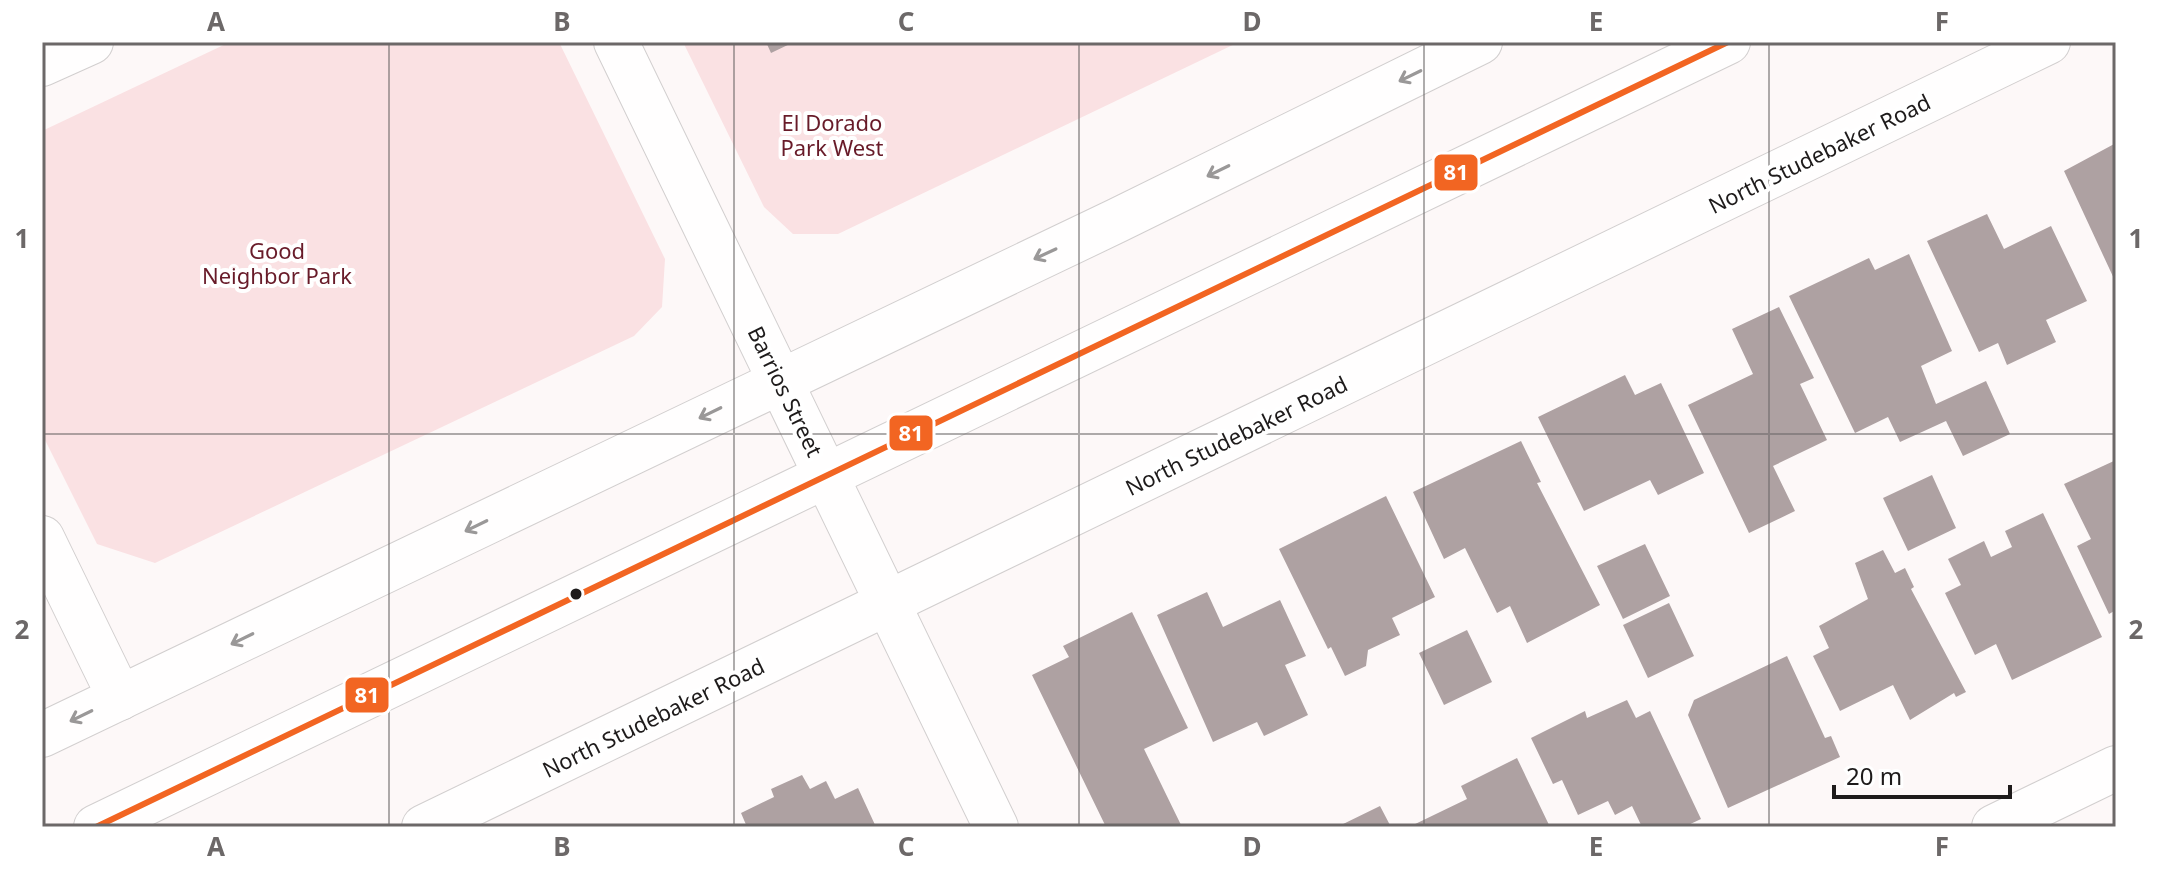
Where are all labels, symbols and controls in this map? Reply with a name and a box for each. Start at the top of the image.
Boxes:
text: A [207,3,225,39]
text: B [553,3,571,39]
text: C [898,3,914,39]
text: D [1242,3,1262,39]
text: E [1589,3,1603,39]
text: F [1935,3,1949,39]
one-way arrow [1398,69,1422,85]
street label: North Studebaker Road [1703,86,1935,220]
park label: El Dorado Park West [780,107,884,162]
line badge: 81 [1433,153,1479,192]
text: 81 [1443,156,1469,186]
one-way arrow [1207,163,1231,179]
text: 1 [15,220,29,256]
text: 1 [2129,220,2143,256]
park label: Good Neighbor Park [202,235,352,290]
one-way arrow [1034,247,1058,262]
street label: Barrios Street [742,321,831,461]
street label: North Studebaker Road [1120,368,1352,502]
one-way arrow [698,406,722,421]
line badge: 81 [888,414,934,452]
text: 81 [898,417,924,447]
one-way arrow [464,519,488,534]
unlabelled marker [568,586,584,602]
text: 2 [15,611,30,647]
text: 2 [2129,611,2144,647]
one-way arrow [230,632,254,647]
street label: North Studebaker Road [537,650,769,784]
line badge: 81 [344,676,390,714]
text: 81 [354,679,380,709]
one-way arrow [69,709,93,724]
scale bar [1834,749,2010,799]
text: 20 m [1846,759,1902,792]
text: A [207,828,225,864]
text: B [553,828,571,864]
text: C [898,828,914,864]
text: D [1242,828,1262,864]
text: E [1589,828,1603,864]
text: F [1935,828,1949,864]

